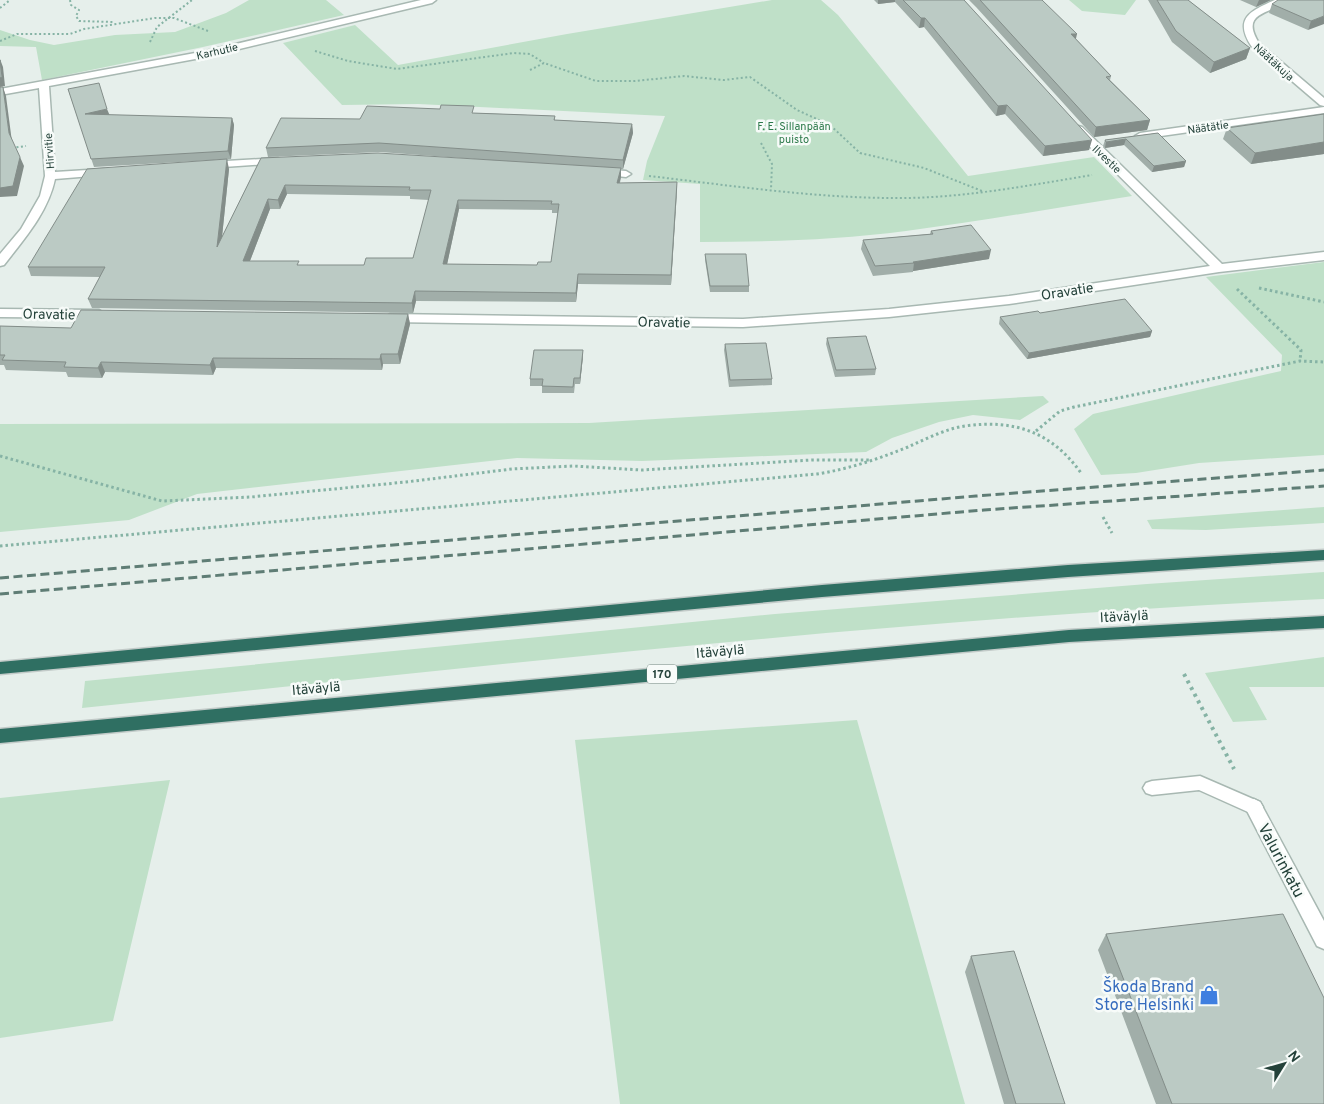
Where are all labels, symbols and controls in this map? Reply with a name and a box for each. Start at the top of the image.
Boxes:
street label: Karhutie [195,40,239,64]
street label: Näätäkuja [1250,41,1297,85]
street label: Näätätie [1187,118,1230,138]
park label: F. E. Sillanpään puisto [757,120,831,147]
street label: Hirvitie [42,132,58,169]
street label: Ilvestie [1089,142,1124,177]
street label: Oravatie [1040,280,1095,305]
street label: Oravatie [22,307,76,324]
street label: Oravatie [637,315,691,332]
street label: Itäväylä [1099,608,1149,627]
street label: Itäväylä [695,642,745,663]
road number: 170 [647,664,677,684]
street label: Itäväylä [291,679,341,700]
street label: Valurinkatu [1252,820,1308,901]
place label: Škoda Brand Store Helsinki [1094,976,1194,1016]
shop icon: Škoda Brand Store Helsinki [1198,984,1220,1006]
north arrow [1259,1039,1309,1089]
text: N [1283,1048,1303,1066]

